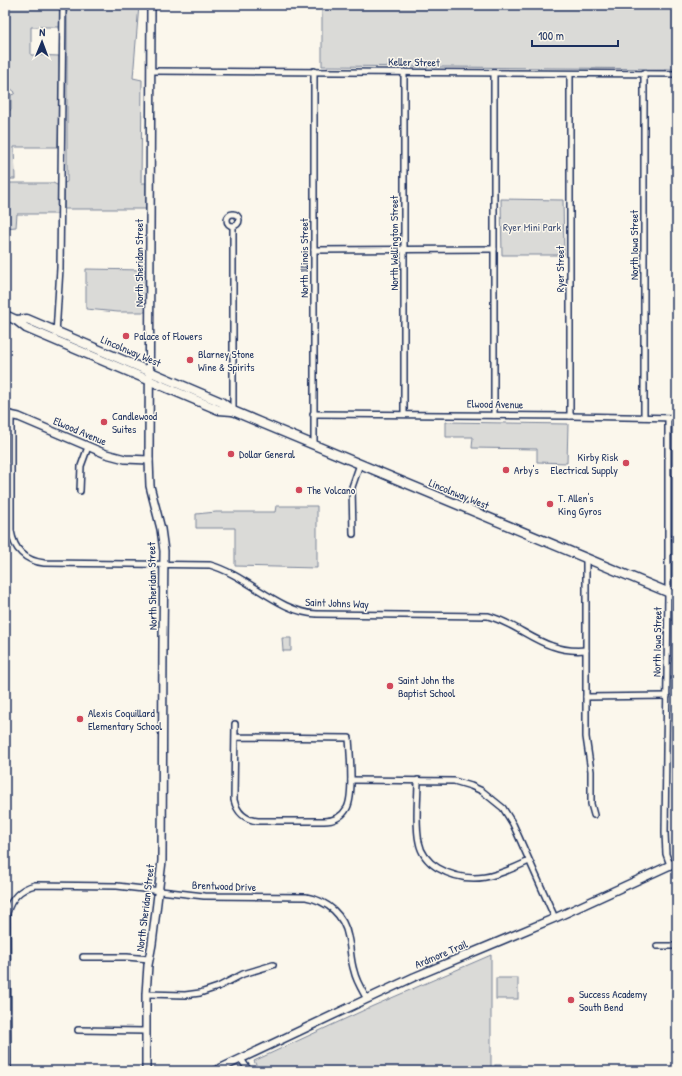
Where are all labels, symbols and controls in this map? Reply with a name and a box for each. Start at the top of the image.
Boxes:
north arrow [22,22,62,62]
scale bar [532,22,618,48]
text: N [39,25,45,39]
text: 100 m [538,27,564,44]
street label: Keller Street [388,55,440,69]
street label: North Wellington Street [387,195,401,291]
street label: North Iowa Street [627,210,641,280]
street label: North Illinois Street [297,218,311,298]
street label: North Sheridan Street [132,219,146,307]
park label: Ryer Mini Park [503,220,562,234]
street label: Ryer Street [553,246,567,292]
place label: Palace of Flowers [134,329,202,343]
marker: Palace of Flowers [121,331,131,341]
street label: Lincolnway West [99,332,163,370]
place label: Blarney Stone Wine & Spirits [198,347,255,374]
marker: Blarney Stone Wine & Spirits [185,355,195,365]
street label: Elwood Avenue [467,397,524,412]
place label: Candlewood Suites [112,409,158,436]
street label: Elwood Avenue [51,414,109,449]
marker: Candlewood Suites [99,417,109,427]
place label: Dollar General [239,447,295,461]
marker: Dollar General [226,449,236,459]
place label: Kirby Risk Electrical Supply [551,450,618,477]
marker: Kirby Risk Electrical Supply [621,458,631,468]
place label: Arby's [514,463,539,477]
marker: Arby's [501,465,511,475]
street label: Lincolnway West [427,476,491,513]
place label: The Volcano [307,483,356,497]
marker: The Volcano [294,485,304,495]
place label: T. Allen's King Gyros [558,491,601,518]
marker: T. Allen's King Gyros [545,499,555,509]
street label: North Sheridan Street [144,542,160,630]
street label: Saint Johns Way [305,595,369,611]
street label: North Iowa Street [649,607,665,677]
place label: Saint John the Baptist School [398,673,455,700]
marker: Saint John the Baptist School [385,681,395,691]
place label: Alexis Coquillard Elementary School [88,706,162,733]
marker: Alexis Coquillard Elementary School [75,714,85,724]
street label: North Sheridan Street [133,863,157,952]
street label: Brentwood Drive [192,878,257,894]
street label: Ardmore Trail [412,937,470,971]
place label: Success Academy South Bend [579,987,647,1014]
marker: Success Academy South Bend [566,995,576,1005]

